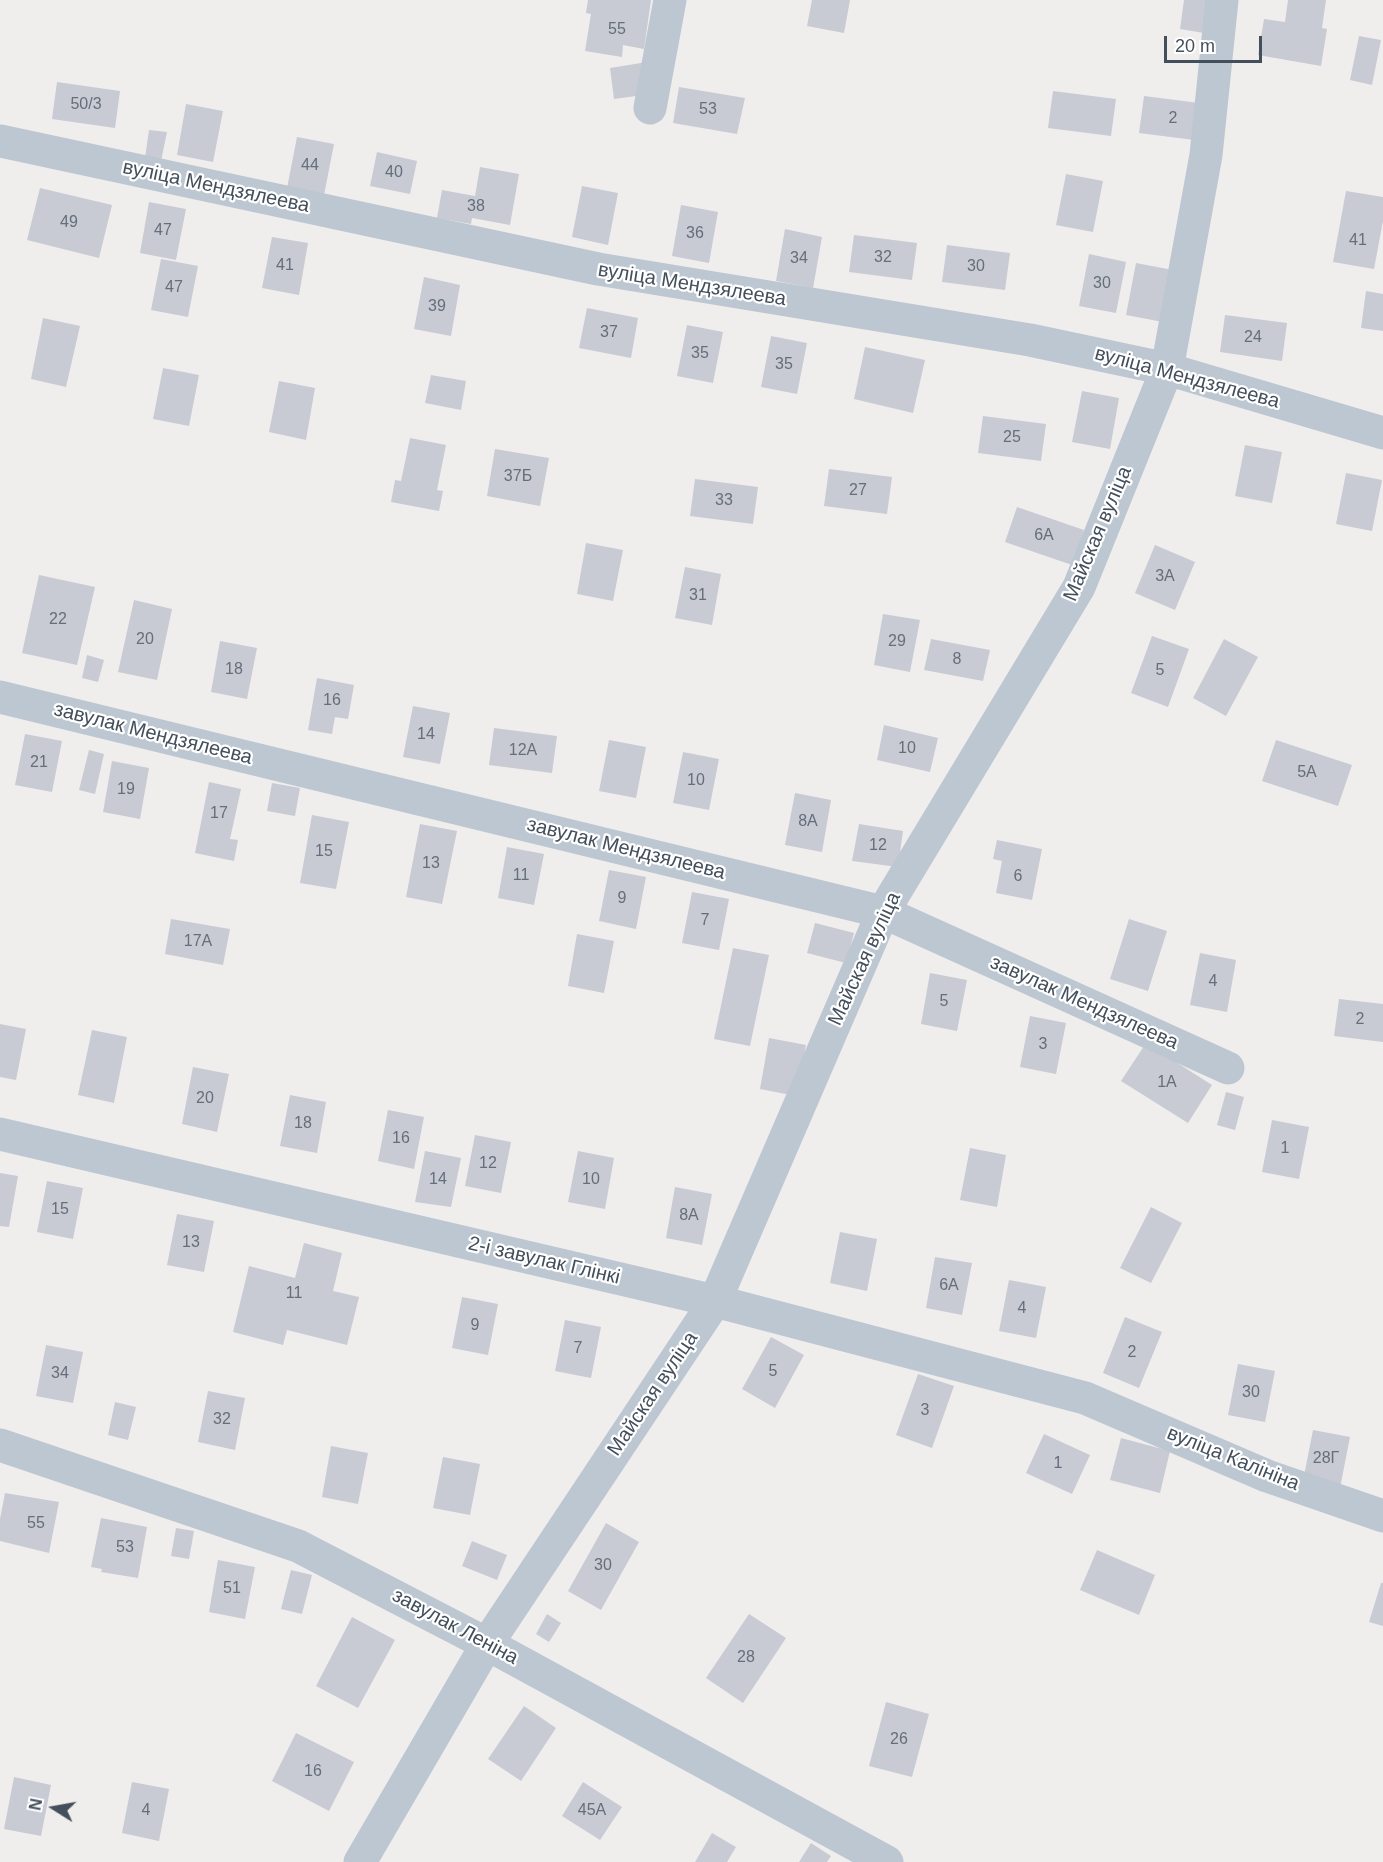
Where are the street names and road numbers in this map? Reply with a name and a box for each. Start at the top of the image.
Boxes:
street label: вуліца Мендзялеева [121,155,311,219]
street label: вуліца Мендзялеева [596,258,788,312]
street label: вуліца Мендзялеева [1092,342,1282,414]
street label: Майская вуліца [1059,463,1137,605]
street label: завулак Мендзялеева [51,698,255,770]
street label: завулак Мендзялеева [524,813,728,885]
street label: Майская вуліца [824,889,906,1029]
street label: завулак Мендзялеева [986,951,1182,1055]
street label: 2-і завулак Глінкі [466,1232,622,1290]
street label: Майская вуліца [603,1327,703,1461]
street label: вуліца Калініна [1163,1422,1303,1496]
street label: завулак Леніна [388,1584,522,1670]

